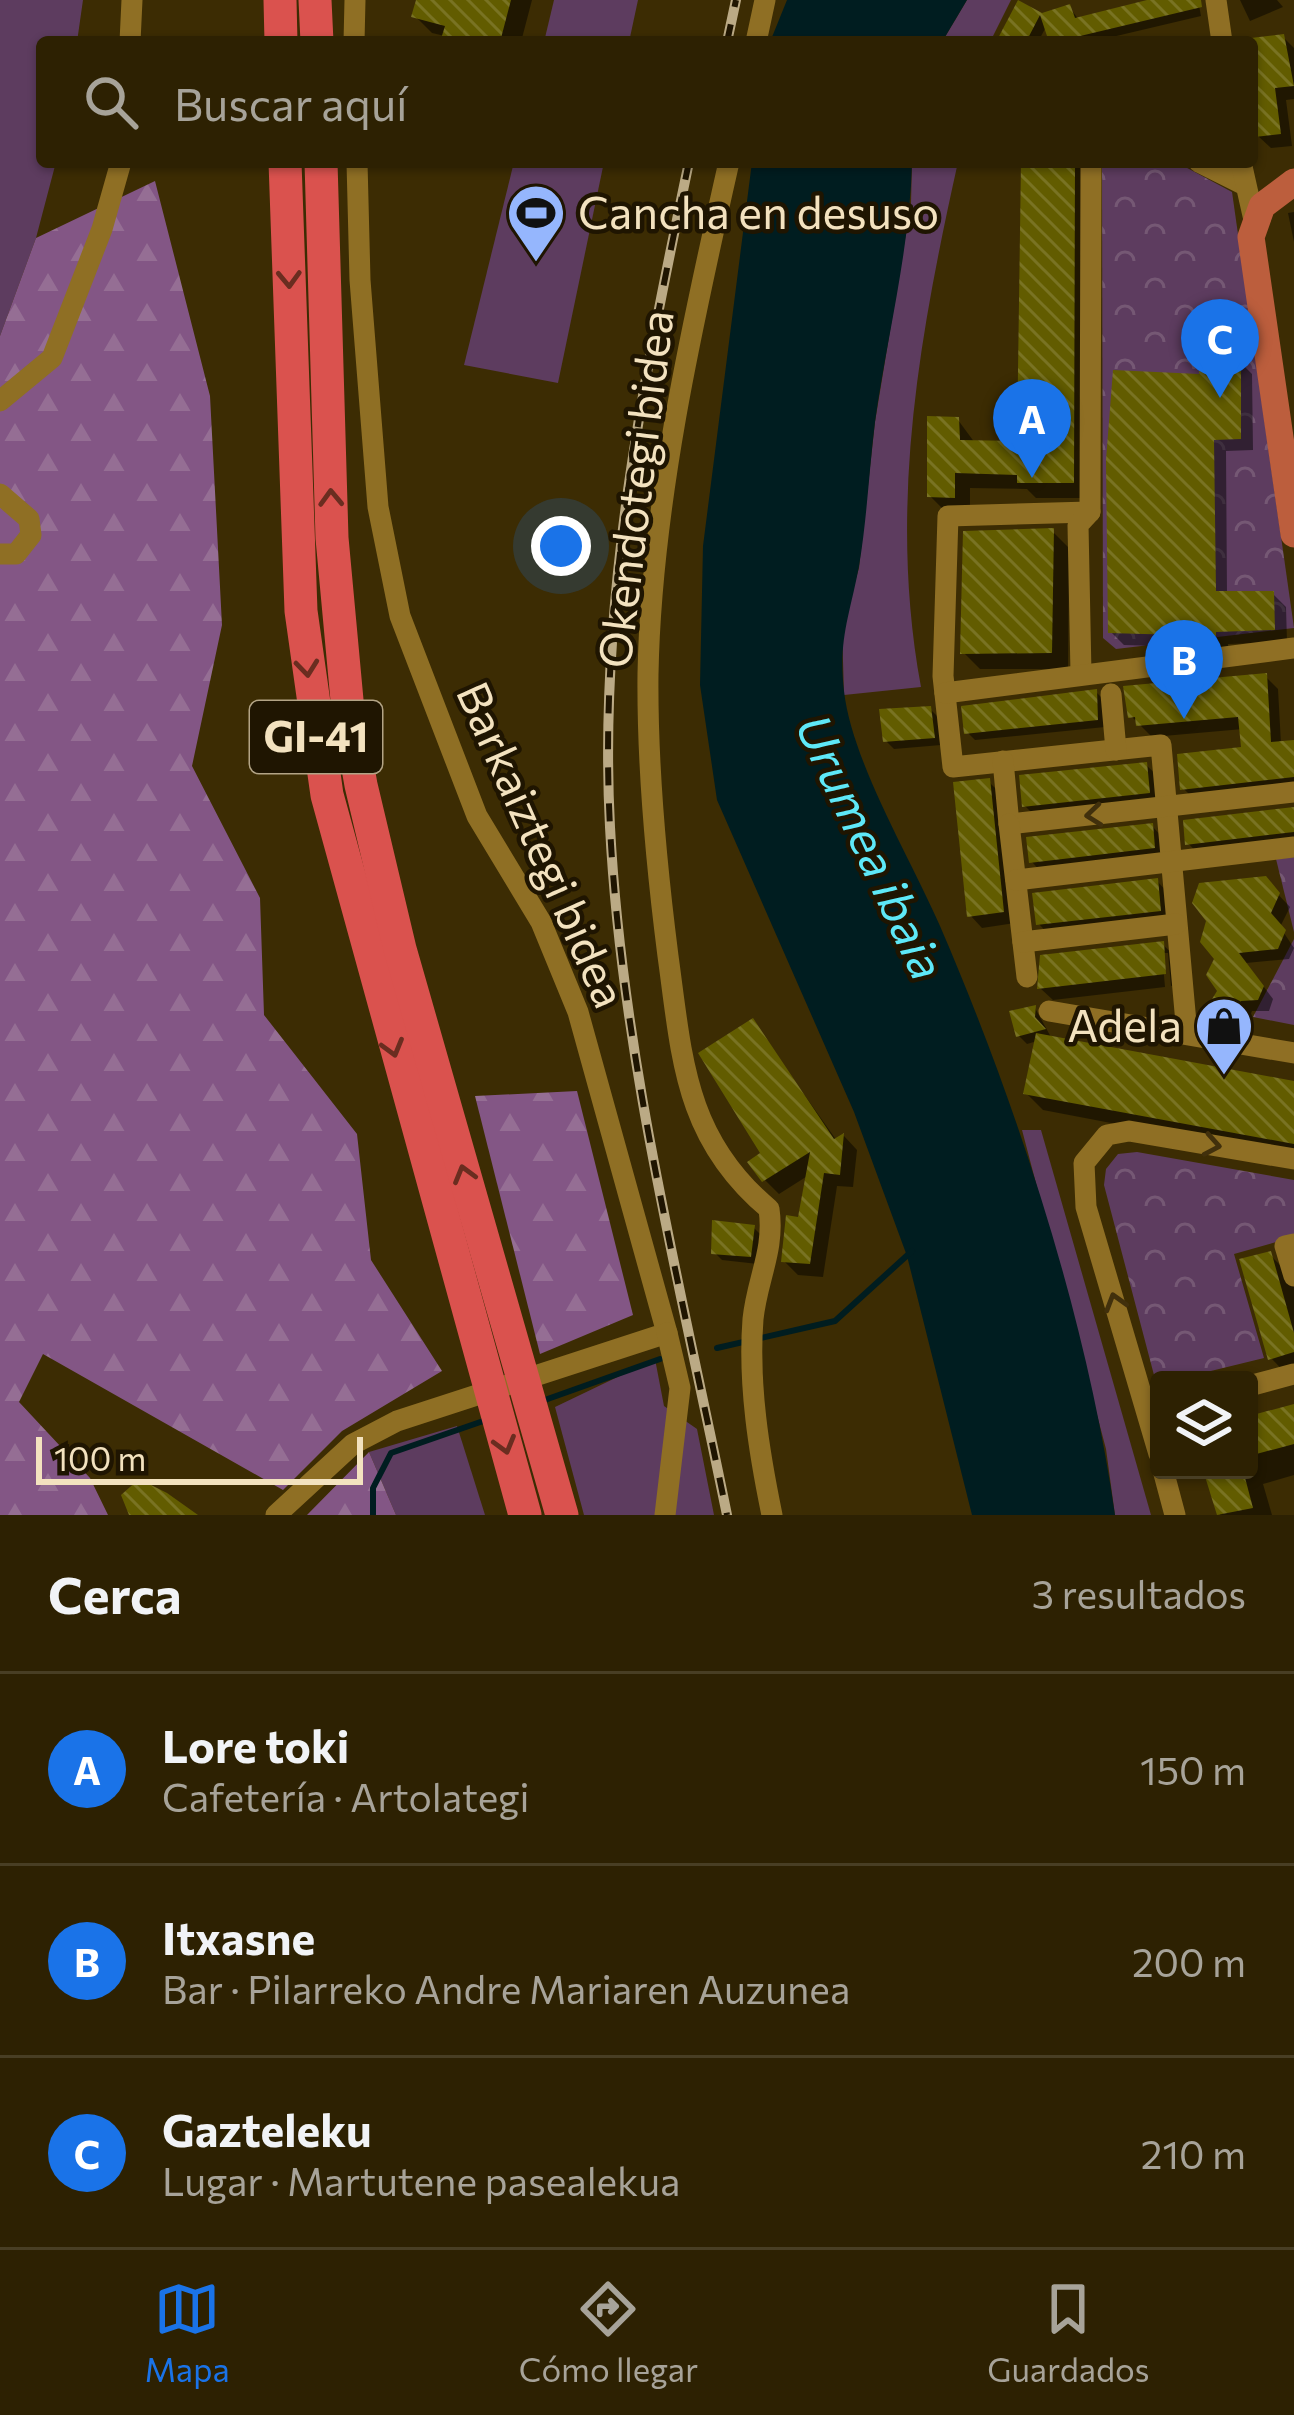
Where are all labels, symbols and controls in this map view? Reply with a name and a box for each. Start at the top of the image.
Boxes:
search box [36,36,1258,168]
icon: search [78,69,144,135]
text: Buscar aquí [174,75,408,130]
sports icon: Cancha en desuso [505,182,567,264]
place label: Cancha en desuso [578,183,939,238]
one-way arrow [276,270,302,289]
pin: C [1181,299,1259,398]
street label: Okendotegi bidea [584,307,683,671]
pin: A [993,379,1071,478]
one-way arrow [318,488,344,507]
your location [531,516,591,576]
pin: B [1145,620,1223,719]
one-way arrow [294,658,320,678]
street label: Barkaiztegi bidea [447,673,640,1015]
road number: GI-41 [250,701,382,773]
water label: Urumea ibaia [785,704,959,988]
one-way arrow [1084,802,1103,827]
shop icon: Adela [1193,995,1255,1077]
place label: Adela [1067,996,1182,1051]
one-way arrow [379,1037,404,1058]
one-way arrow [1201,1132,1221,1157]
one-way arrow [454,1164,479,1184]
one-way arrow [1104,1292,1129,1313]
map controls [1150,1371,1258,1479]
button: layers [1150,1371,1258,1479]
scale bar [36,1431,363,1484]
one-way arrow [491,1434,516,1455]
text: 100 m [54,1437,146,1478]
text: Cerca [48,1562,182,1625]
text: 3 resultados [1032,1569,1246,1617]
text: Lore toki [162,1717,349,1772]
text: A [73,1745,101,1793]
text: 150 m [1140,1745,1246,1793]
text: Cafetería · Artolategi [162,1772,530,1820]
text: Itxasne [162,1909,315,1964]
text: B [74,1937,100,1985]
text: 200 m [1132,1937,1246,1985]
text: Bar · Pilarreko Andre Mariaren Auzunea [162,1964,850,2012]
text: Gazteleku [162,2101,372,2156]
text: C [74,2129,100,2177]
text: 210 m [1141,2129,1246,2177]
text: Lugar · Martutene pasealekua [162,2156,680,2204]
tab: Mapa [144,2276,230,2389]
tab: Cómo llegar [519,2276,698,2389]
tab: Guardados [987,2276,1149,2389]

